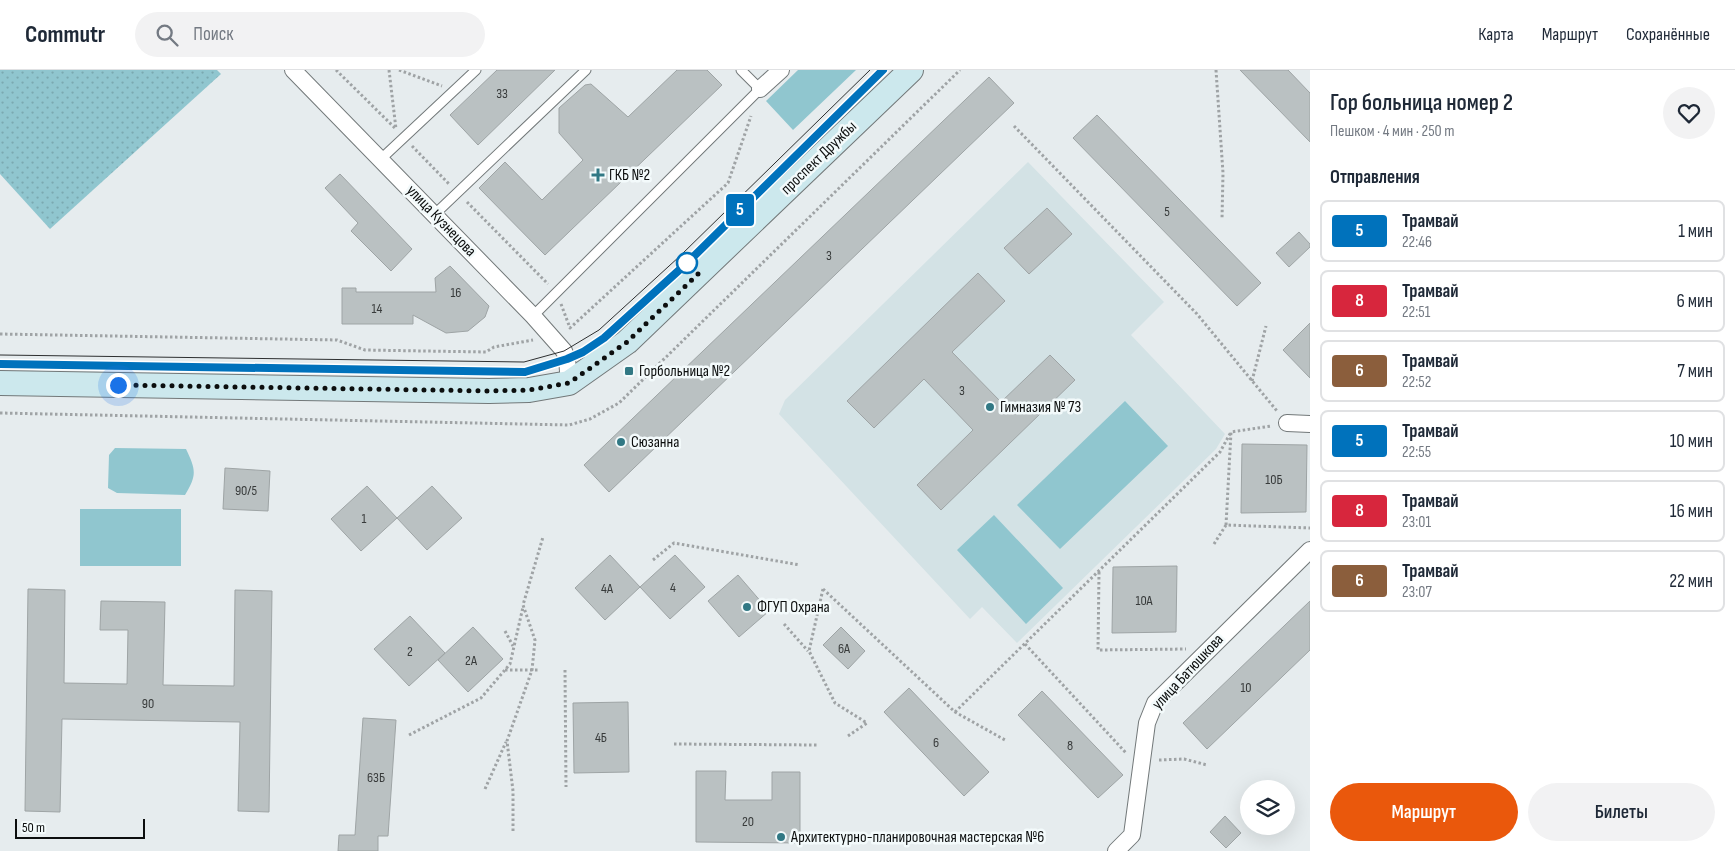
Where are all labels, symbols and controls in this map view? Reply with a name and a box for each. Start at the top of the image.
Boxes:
search box [135,12,485,57]
text: Commutr [25,20,105,49]
icon: search [153,21,181,49]
text: Поиск [193,23,233,46]
text: Карта [1478,24,1514,45]
text: Маршрут [1542,24,1598,45]
text: Сохранённые [1626,24,1710,45]
house number: 33 [496,85,508,102]
button: heart [1663,87,1715,139]
text: Гор больница номер 2 [1330,88,1513,117]
street label: проспект Дружбы [777,117,861,199]
text: Пешком · 4 мин · 250 m [1330,122,1455,141]
place label: ГКБ №2 [609,166,650,185]
text: Отправления [1330,166,1420,189]
marker: ГКБ №2 [591,168,605,182]
street label: улица Кузнецова [402,181,480,261]
line badge: 5 [724,194,756,226]
text: 5 [736,199,744,220]
house number: 5 [1164,203,1170,220]
text: Трамвай [1402,210,1459,233]
text: 5 [1356,220,1363,241]
text: 1 мин [1678,220,1713,243]
text: 22:46 [1402,233,1432,252]
house number: 3 [826,247,832,264]
unlabelled marker [676,252,698,274]
text: Трамвай [1402,280,1459,303]
house number: 16 [450,284,462,301]
text: 8 [1355,290,1364,311]
text: 6 мин [1677,290,1713,313]
house number: 14 [372,300,383,317]
text: 22:51 [1402,303,1430,322]
text: Трамвай [1402,350,1459,373]
text: 6 [1355,360,1364,381]
text: 7 мин [1677,360,1713,383]
place label: Горбольница №2 [639,362,730,381]
marker: Горбольница №2 [623,365,635,377]
your location [106,373,131,398]
text: 22:52 [1402,373,1431,392]
house number: 3 [959,382,965,399]
place label: Гимназия № 73 [1000,398,1081,417]
marker: Гимназия № 73 [984,401,996,413]
text: Трамвай [1402,420,1459,443]
text: 5 [1356,430,1363,451]
text: 10 мин [1670,430,1713,453]
place label: Сюзанна [631,433,679,452]
marker: Сюзанна [615,436,627,448]
text: 22:55 [1402,443,1431,462]
house number: 10Б [1265,471,1283,488]
house number: 90/5 [235,482,257,499]
text: Трамвай [1402,490,1459,513]
text: 8 [1355,500,1364,521]
text: 16 мин [1670,500,1713,523]
house number: 1 [362,510,367,527]
text: 23:01 [1402,513,1431,532]
text: Трамвай [1402,560,1459,583]
text: 6 [1355,570,1364,591]
text: 22 мин [1669,570,1713,593]
house number: 4 [670,579,676,596]
house number: 4А [601,580,614,597]
text: 23:07 [1402,583,1432,602]
house number: 10А [1135,592,1154,609]
place label: ФГУП Охрана [757,598,830,617]
marker: ФГУП Охрана [741,601,753,613]
street label: улица Батюшкова [1148,630,1228,714]
house number: 6А [838,640,851,657]
house number: 2 [407,643,413,660]
house number: 2А [465,652,478,669]
house number: 10 [1240,679,1252,696]
house number: 90 [142,695,154,712]
house number: 4Б [595,729,607,746]
house number: 6 [933,734,939,751]
house number: 8 [1067,737,1073,754]
house number: 63Б [367,769,385,786]
map controls [1240,780,1295,835]
button: layers [1240,780,1295,835]
button: Маршрут [1330,783,1518,841]
button: Билеты [1528,783,1715,841]
house number: 20 [742,813,754,830]
scale bar [15,816,145,839]
text: 50 m [22,819,45,836]
place label: Архитектурно-планировочная мастерская №6 [790,828,1044,847]
marker: Архитектурно-планировочная мастерская №6 [775,831,787,843]

